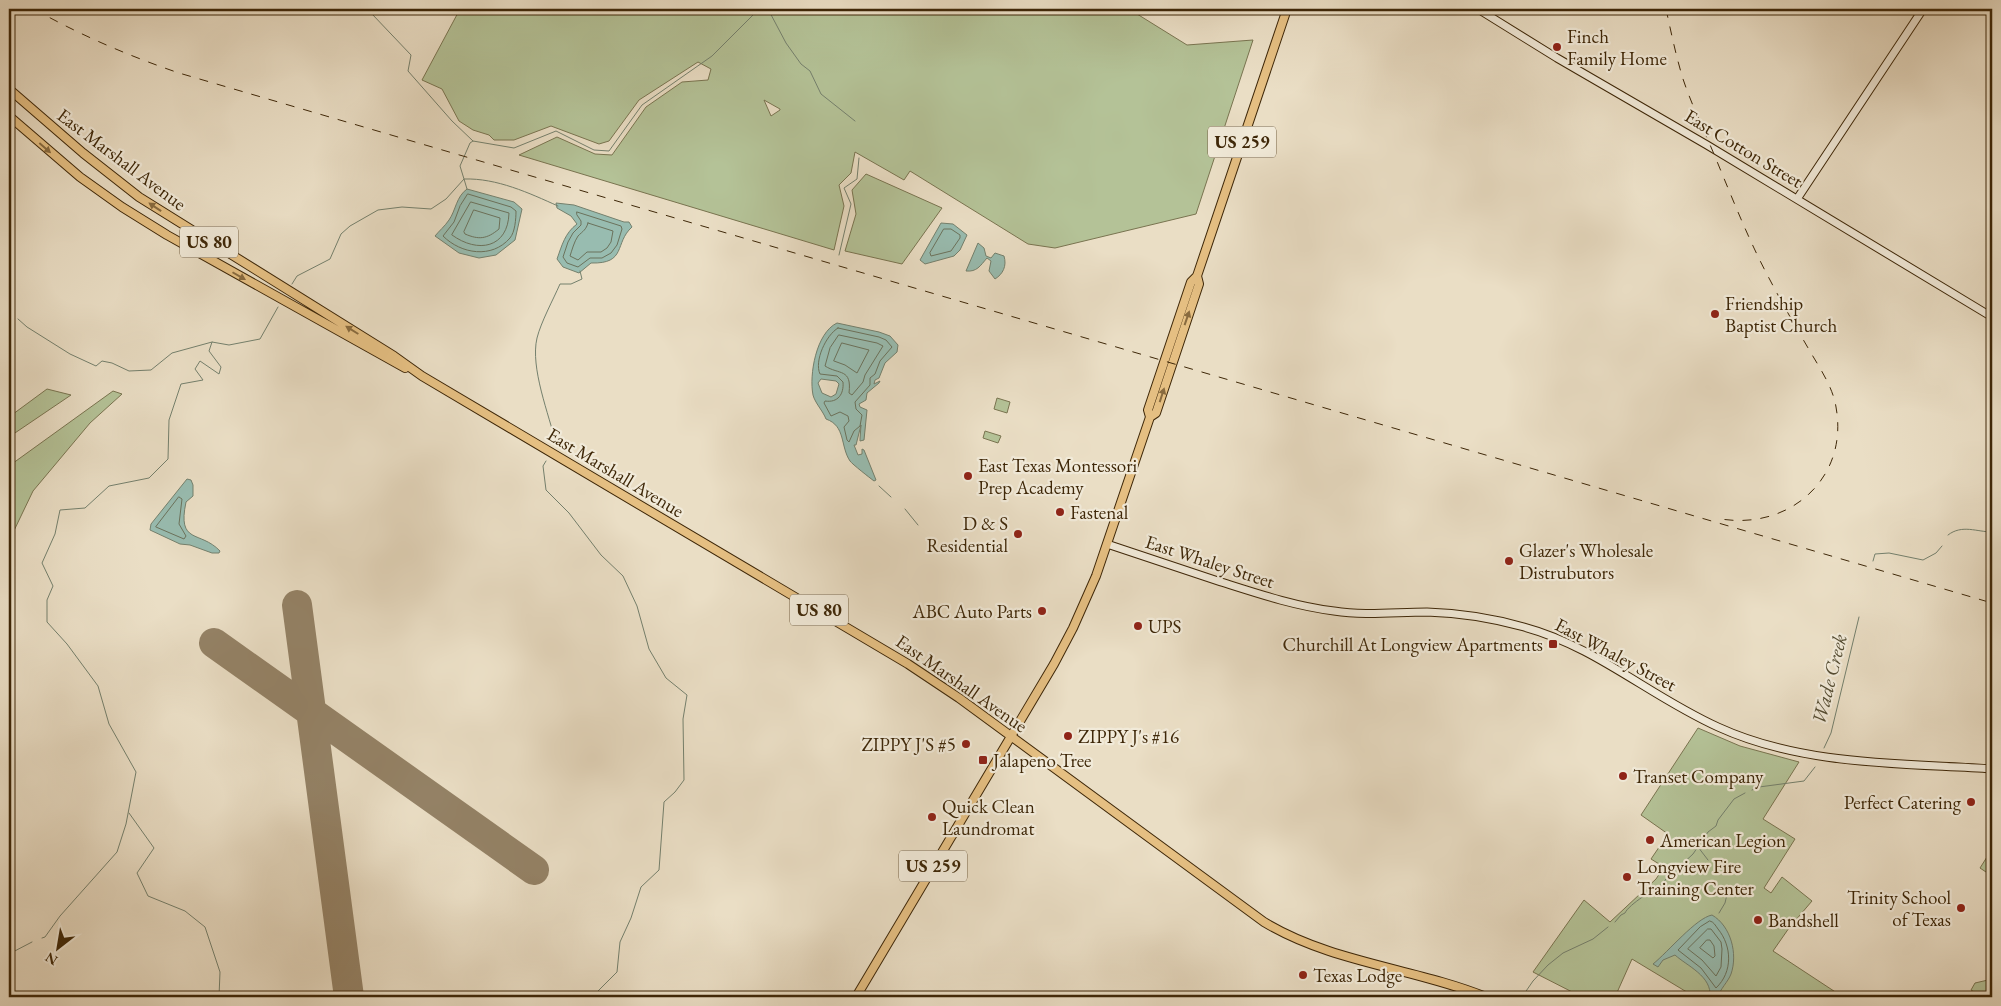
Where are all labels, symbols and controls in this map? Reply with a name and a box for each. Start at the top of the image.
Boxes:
place label: Finch Family Home [1567,24,1667,71]
marker: Finch Family Home [1551,41,1563,53]
street label: East Marshall Avenue [52,103,191,216]
street label: East Cotton Street [1680,103,1807,194]
road number: US 259 [1208,126,1276,158]
one-way arrow [39,142,51,154]
one-way arrow [148,202,162,212]
road number: US 80 [180,226,238,258]
one-way arrow [232,271,246,280]
place label: Friendship Baptist Church [1725,291,1837,338]
marker: Friendship Baptist Church [1709,308,1721,320]
one-way arrow [1184,310,1192,325]
one-way arrow [346,326,359,335]
one-way arrow [1158,387,1166,402]
street label: East Marshall Avenue [543,422,689,523]
place label: East Texas Montessori Prep Academy [978,453,1138,500]
marker: East Texas Montessori Prep Academy [962,470,974,482]
place label: Fastenal [1070,500,1129,525]
marker: Fastenal [1054,506,1066,518]
place label: D & S Residential [926,511,1008,558]
marker: D & S Residential [1012,528,1024,540]
street label: East Whaley Street [1142,529,1278,594]
place label: Glazer's Wholesale Distrubutors [1519,538,1653,585]
marker: Glazer's Wholesale Distrubutors [1503,555,1515,567]
road number: US 80 [790,594,848,626]
place label: ABC Auto Parts [912,599,1032,624]
marker: ABC Auto Parts [1036,605,1048,617]
street label: East Whaley Street [1551,612,1681,697]
place label: UPS [1148,614,1182,639]
marker: UPS [1132,620,1144,632]
street label: East Marshall Avenue [891,629,1033,738]
water label: Wade Creek [1805,631,1853,727]
place label: Churchill At Longview Apartments [1283,632,1543,657]
marker: Churchill At Longview Apartments [1547,638,1559,650]
place label: ZIPPY J's #16 [1078,724,1179,749]
marker: ZIPPY J's #16 [1062,730,1074,742]
place label: ZIPPY J'S #5 [861,732,956,757]
marker: ZIPPY J'S #5 [960,738,972,750]
place label: Jalapeno Tree [991,748,1092,773]
marker: Jalapeno Tree [977,754,989,766]
place label: Transet Company [1633,764,1764,789]
marker: Transet Company [1617,770,1629,782]
place label: Perfect Catering [1844,790,1962,815]
place label: Quick Clean Laundromat [942,794,1035,841]
marker: Perfect Catering [1965,796,1977,808]
marker: Quick Clean Laundromat [926,811,938,823]
place label: American Legion [1659,828,1786,853]
marker: American Legion [1644,834,1656,846]
road number: US 259 [899,850,967,881]
place label: Longview Fire Training Center [1637,854,1755,901]
marker: Longview Fire Training Center [1621,871,1633,883]
place label: Trinity School of Texas [1847,885,1951,932]
marker: Trinity School of Texas [1955,902,1967,914]
place label: Bandshell [1768,908,1839,933]
marker: Bandshell [1752,914,1764,926]
north arrow [32,924,82,974]
text: N [41,948,61,970]
place label: Texas Lodge [1313,963,1402,988]
marker: Texas Lodge [1297,969,1309,981]

